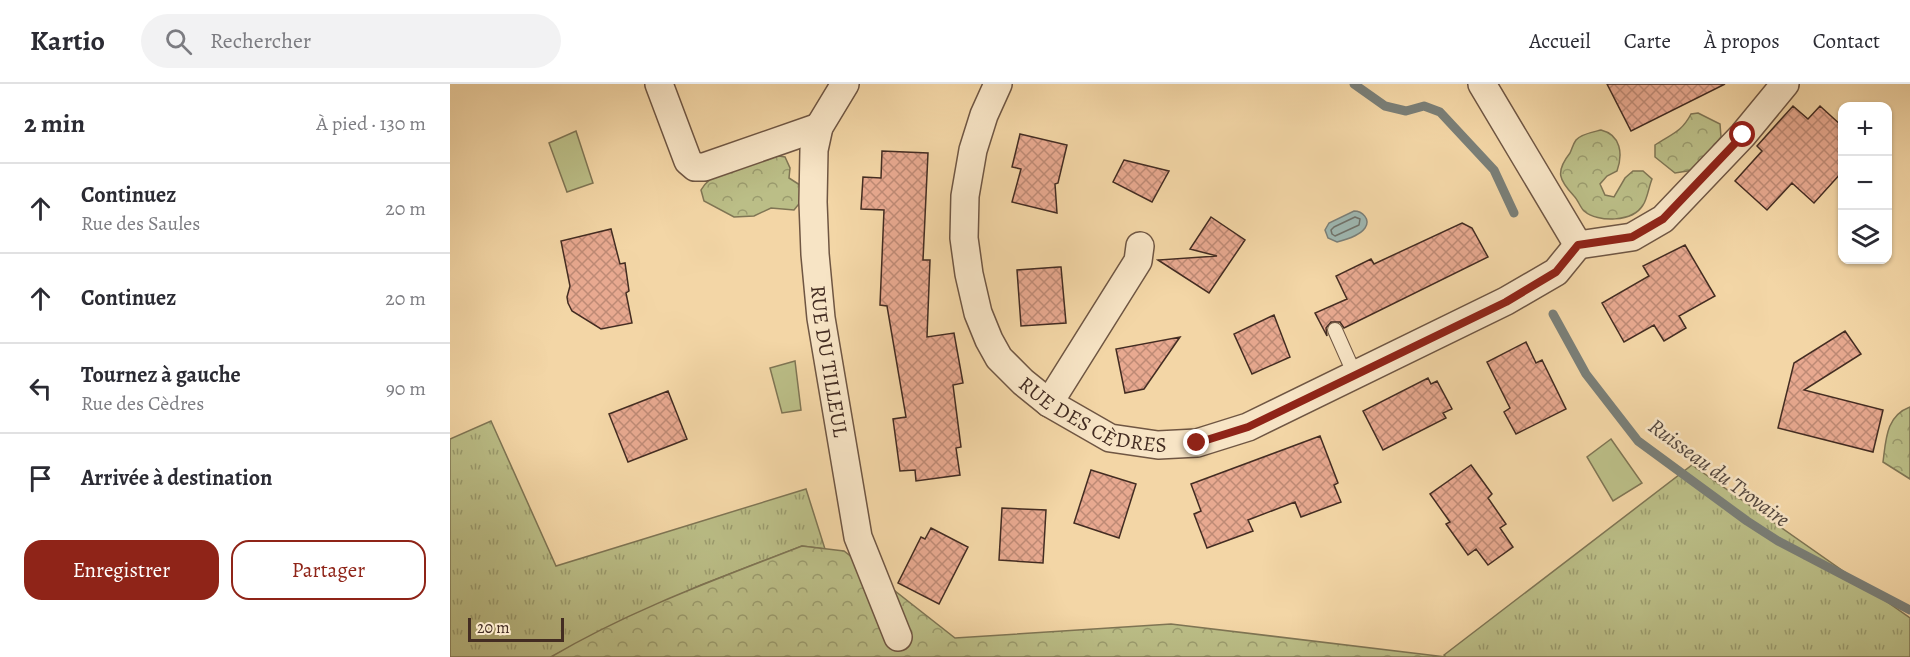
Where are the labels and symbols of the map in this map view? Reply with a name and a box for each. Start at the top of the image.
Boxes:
route start [1729,121,1755,147]
street label: RUE DU TILLEUL [804,284,855,440]
street label: RUE DES CÈDRES [1013,370,1167,459]
water label: Ruisseau du Trovaire [1642,412,1796,534]
route end [1183,429,1209,455]
scale bar [468,615,564,642]

